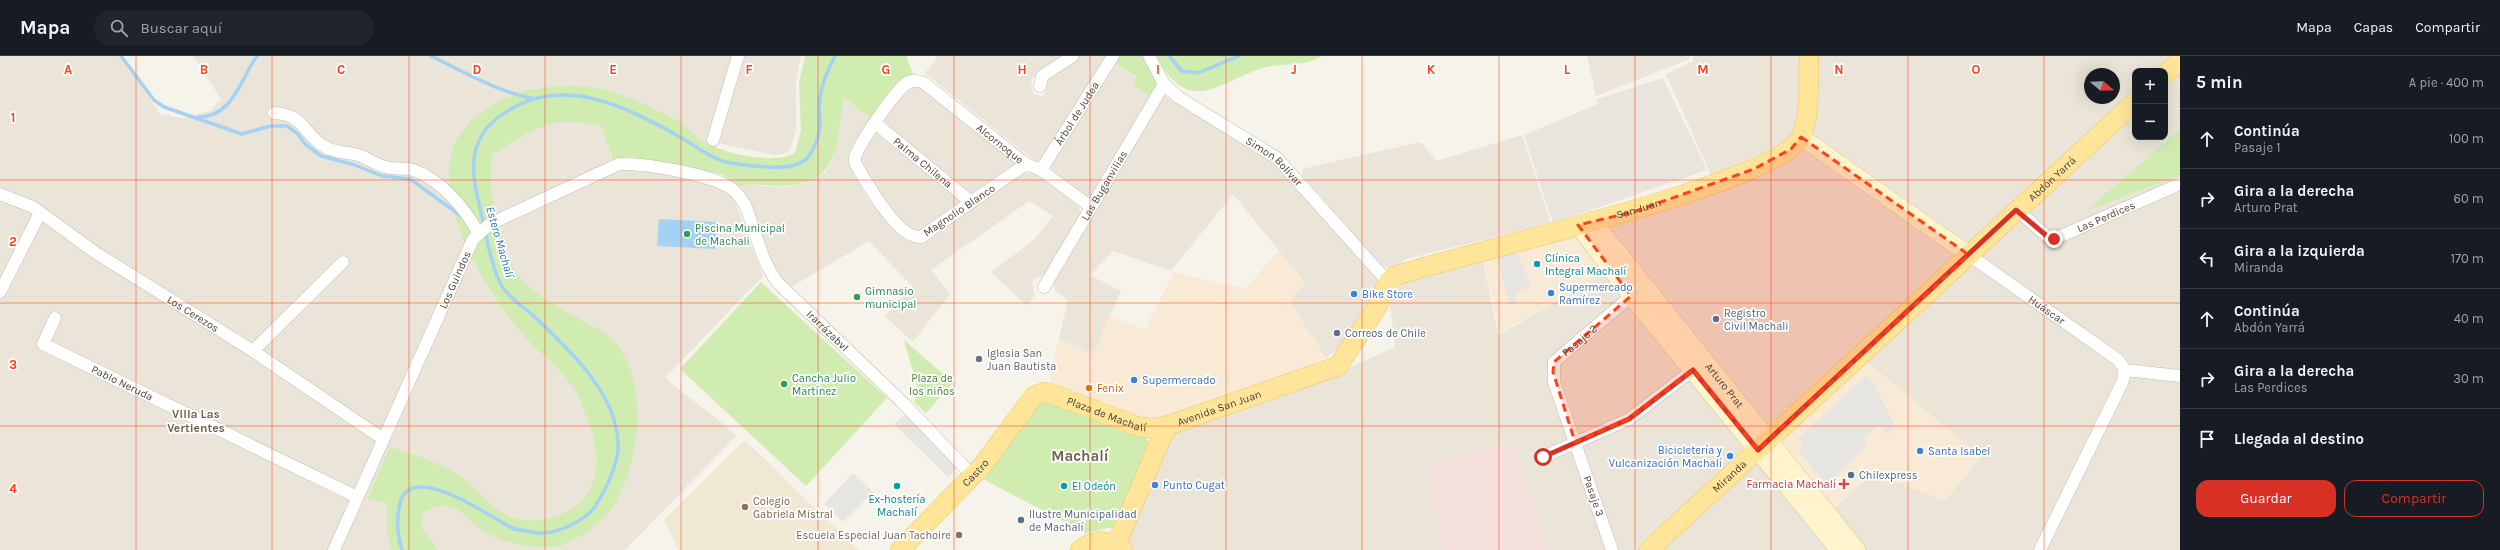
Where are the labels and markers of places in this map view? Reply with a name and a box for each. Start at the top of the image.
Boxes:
place label: Piscina Municipal de Machali [695,222,785,248]
marker: Piscina Municipal de Machali [682,229,692,239]
place label: Clínica Integral Machalí [1545,252,1627,278]
marker: Clínica Integral Machalí [1532,259,1542,269]
place label: Supermercado Ramírez [1559,281,1633,307]
place label: Gimnasio municipal [865,285,916,311]
place label: Bike Store [1362,288,1413,301]
marker: Supermercado Ramírez [1546,288,1556,298]
marker: Bike Store [1349,289,1359,299]
marker: Gimnasio municipal [852,292,862,302]
place label: Registro Civil Machali [1724,307,1789,333]
marker: Registro Civil Machali [1711,314,1721,324]
place label: Correos de Chile [1345,327,1426,340]
marker: Correos de Chile [1332,328,1342,338]
place label: Iglesia San Juan Bautista [987,347,1056,373]
marker: Iglesia San Juan Bautista [974,354,984,364]
place label: Cancha Julio Martínez [792,372,856,398]
place label: Supermercado [1142,374,1216,387]
marker: Supermercado [1129,375,1139,385]
marker: Cancha Julio Martínez [779,379,789,389]
place label: Fenix [1097,382,1124,395]
marker: Fenix [1084,383,1094,393]
place label: Bicicletería y Vulcanización Machalí [1609,444,1723,470]
place label: Santa Isabel [1928,445,1990,458]
marker: Santa Isabel [1915,446,1925,456]
marker: Bicicletería y Vulcanización Machalí [1725,451,1735,461]
place label: Chilexpress [1859,469,1918,482]
marker: Chilexpress [1846,470,1856,480]
place label: Farmacia Machalí [1746,478,1837,491]
place label: Punto Cugat [1163,479,1225,492]
marker: Farmacia Machalí [1839,479,1849,489]
place label: El Odeón [1072,480,1116,493]
marker: Punto Cugat [1150,480,1160,490]
marker: Ex-hostería Machalí [892,481,902,491]
marker: El Odeón [1059,481,1069,491]
place label: Ex-hostería Machalí [868,493,926,519]
place label: Colegio Gabriela Mistral [753,495,833,521]
marker: Colegio Gabriela Mistral [740,502,750,512]
place label: Ilustre Municipalidad de Machalí [1029,508,1137,534]
marker: Ilustre Municipalidad de Machalí [1016,515,1026,525]
place label: Escuela Especial Juan Tachoire [796,529,951,542]
marker: Escuela Especial Juan Tachoire [954,530,964,540]

